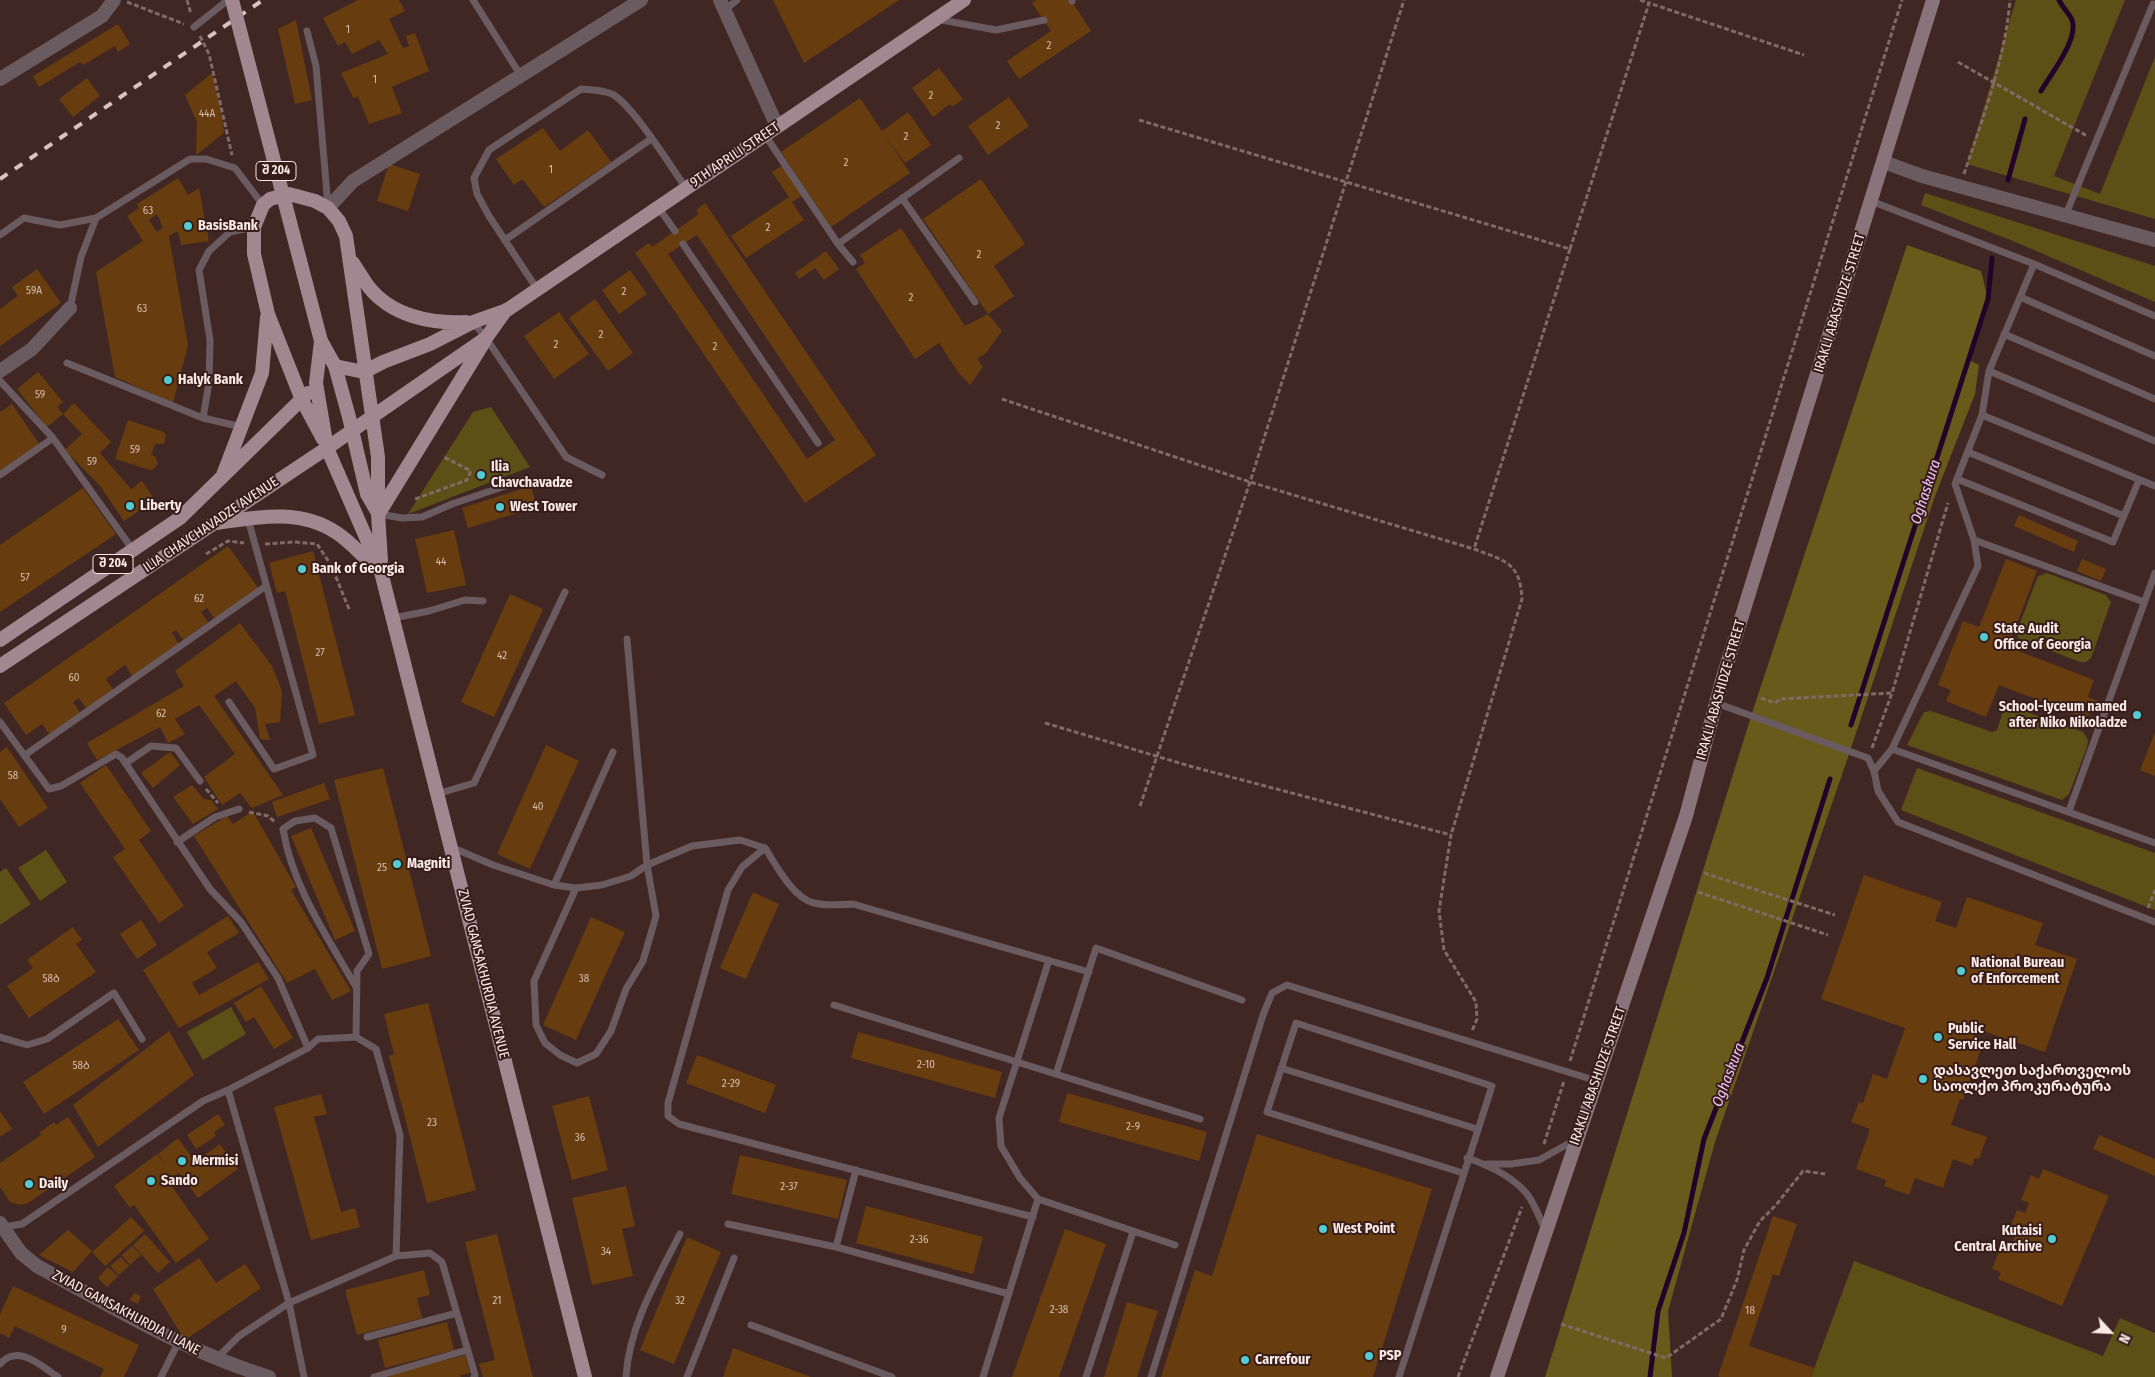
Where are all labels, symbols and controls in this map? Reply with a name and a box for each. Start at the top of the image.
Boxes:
house number: 1 [346,23,350,37]
house number: 2 [1047,39,1051,53]
house number: 1 [373,73,377,87]
house number: 2 [929,89,933,103]
house number: 44A [199,107,215,121]
street label: 9TH APRILI STREET [687,119,783,191]
house number: 2 [996,119,1000,133]
house number: 2 [904,130,908,144]
house number: 2 [844,156,848,170]
road number: შ 204 [256,162,296,180]
house number: 1 [549,163,553,177]
house number: 63 [143,204,153,218]
place label: BasisBank [198,218,258,234]
marker: BasisBank [182,220,194,232]
house number: 2 [766,221,770,235]
street label: IRAKLI ABASHIDZE STREET [1811,231,1869,375]
house number: 2 [977,248,981,262]
house number: 59A [26,284,42,298]
house number: 2 [622,285,626,299]
house number: 2 [909,291,913,305]
house number: 63 [137,302,147,316]
house number: 2 [599,328,603,342]
house number: 2 [554,338,558,352]
house number: 2 [713,340,717,354]
place label: Halyk Bank [178,372,243,388]
marker: Halyk Bank [162,374,174,386]
house number: 59 [35,388,45,402]
house number: 59 [130,443,140,457]
house number: 59 [87,455,97,469]
water label: Oghaskura [1907,457,1945,527]
place label: Ilia Chavchavadze [491,459,573,492]
marker: Ilia Chavchavadze [475,469,487,481]
street label: ILIA CHAVCHAVADZE AVENUE [140,473,282,577]
place label: Liberty [140,498,182,514]
place label: West Tower [510,499,577,515]
marker: Liberty [124,500,136,512]
marker: West Tower [494,501,506,513]
road number: შ 204 [93,554,133,574]
house number: 44 [436,555,446,569]
place label: Bank of Georgia [312,561,405,577]
marker: Bank of Georgia [296,563,308,575]
house number: 57 [20,571,30,585]
house number: 62 [194,592,204,606]
street label: IRAKLI ABASHIDZE STREET [1693,618,1749,762]
place label: State Audit Office of Georgia [1994,621,2091,654]
marker: State Audit Office of Georgia [1978,631,1990,643]
house number: 27 [315,646,325,660]
house number: 42 [497,649,507,663]
house number: 60 [68,671,80,685]
place label: School-lyceum named after Niko Nikoladze [1999,699,2127,732]
house number: 62 [156,707,166,721]
marker: School-lyceum named after Niko Nikoladze [2131,709,2143,721]
house number: 58 [8,769,18,783]
house number: 40 [532,800,544,814]
place label: Magniti [407,856,450,872]
marker: Magniti [391,858,403,870]
house number: 25 [377,861,387,875]
street label: ZVIAD GAMSAKHURDIA AVENUE [454,888,512,1060]
place label: National Bureau of Enforcement [1971,955,2064,988]
marker: National Bureau of Enforcement [1955,965,1967,977]
house number: 58ბ [42,972,60,986]
house number: 38 [579,972,589,986]
street label: IRAKLI ABASHIDZE STREET [1566,1005,1630,1147]
place label: Public Service Hall [1948,1021,2016,1054]
marker: Public Service Hall [1932,1031,1944,1043]
water label: Oghaskura [1709,1041,1749,1109]
house number: 2-10 [917,1058,935,1072]
house number: 58ბ [72,1059,90,1073]
place label: დასავლეთ საქართველოს საოლქო პროკურატურა [1933,1063,2131,1096]
marker: დასავლეთ საქართველოს საოლქო პროკურატურა [1917,1073,1929,1085]
house number: 2-29 [722,1077,740,1091]
house number: 23 [427,1116,437,1130]
house number: 2-9 [1126,1120,1140,1134]
house number: 36 [575,1131,585,1145]
place label: Mermisi [192,1153,238,1169]
marker: Mermisi [176,1155,188,1167]
place label: Sando [161,1173,198,1189]
marker: Sando [145,1175,157,1187]
place label: Daily [39,1176,68,1192]
marker: Daily [23,1178,35,1190]
house number: 2-37 [780,1180,798,1194]
place label: West Point [1333,1221,1395,1237]
marker: West Point [1317,1223,1329,1235]
place label: Kutaisi Central Archive [1954,1223,2042,1256]
house number: 2-36 [910,1233,928,1247]
marker: Kutaisi Central Archive [2046,1233,2058,1245]
house number: 34 [601,1245,611,1259]
street label: ZVIAD GAMSAKHURDIA I LANE [49,1267,203,1359]
house number: 21 [493,1294,501,1308]
house number: 32 [675,1294,685,1308]
house number: 2-38 [1050,1303,1068,1317]
house number: 18 [1745,1304,1755,1318]
north arrow [2085,1307,2135,1357]
house number: 9 [61,1323,67,1337]
text: N [2115,1331,2134,1346]
place label: PSP [1379,1348,1401,1364]
marker: PSP [1363,1350,1375,1362]
place label: Carrefour [1255,1352,1310,1368]
marker: Carrefour [1239,1354,1251,1366]

